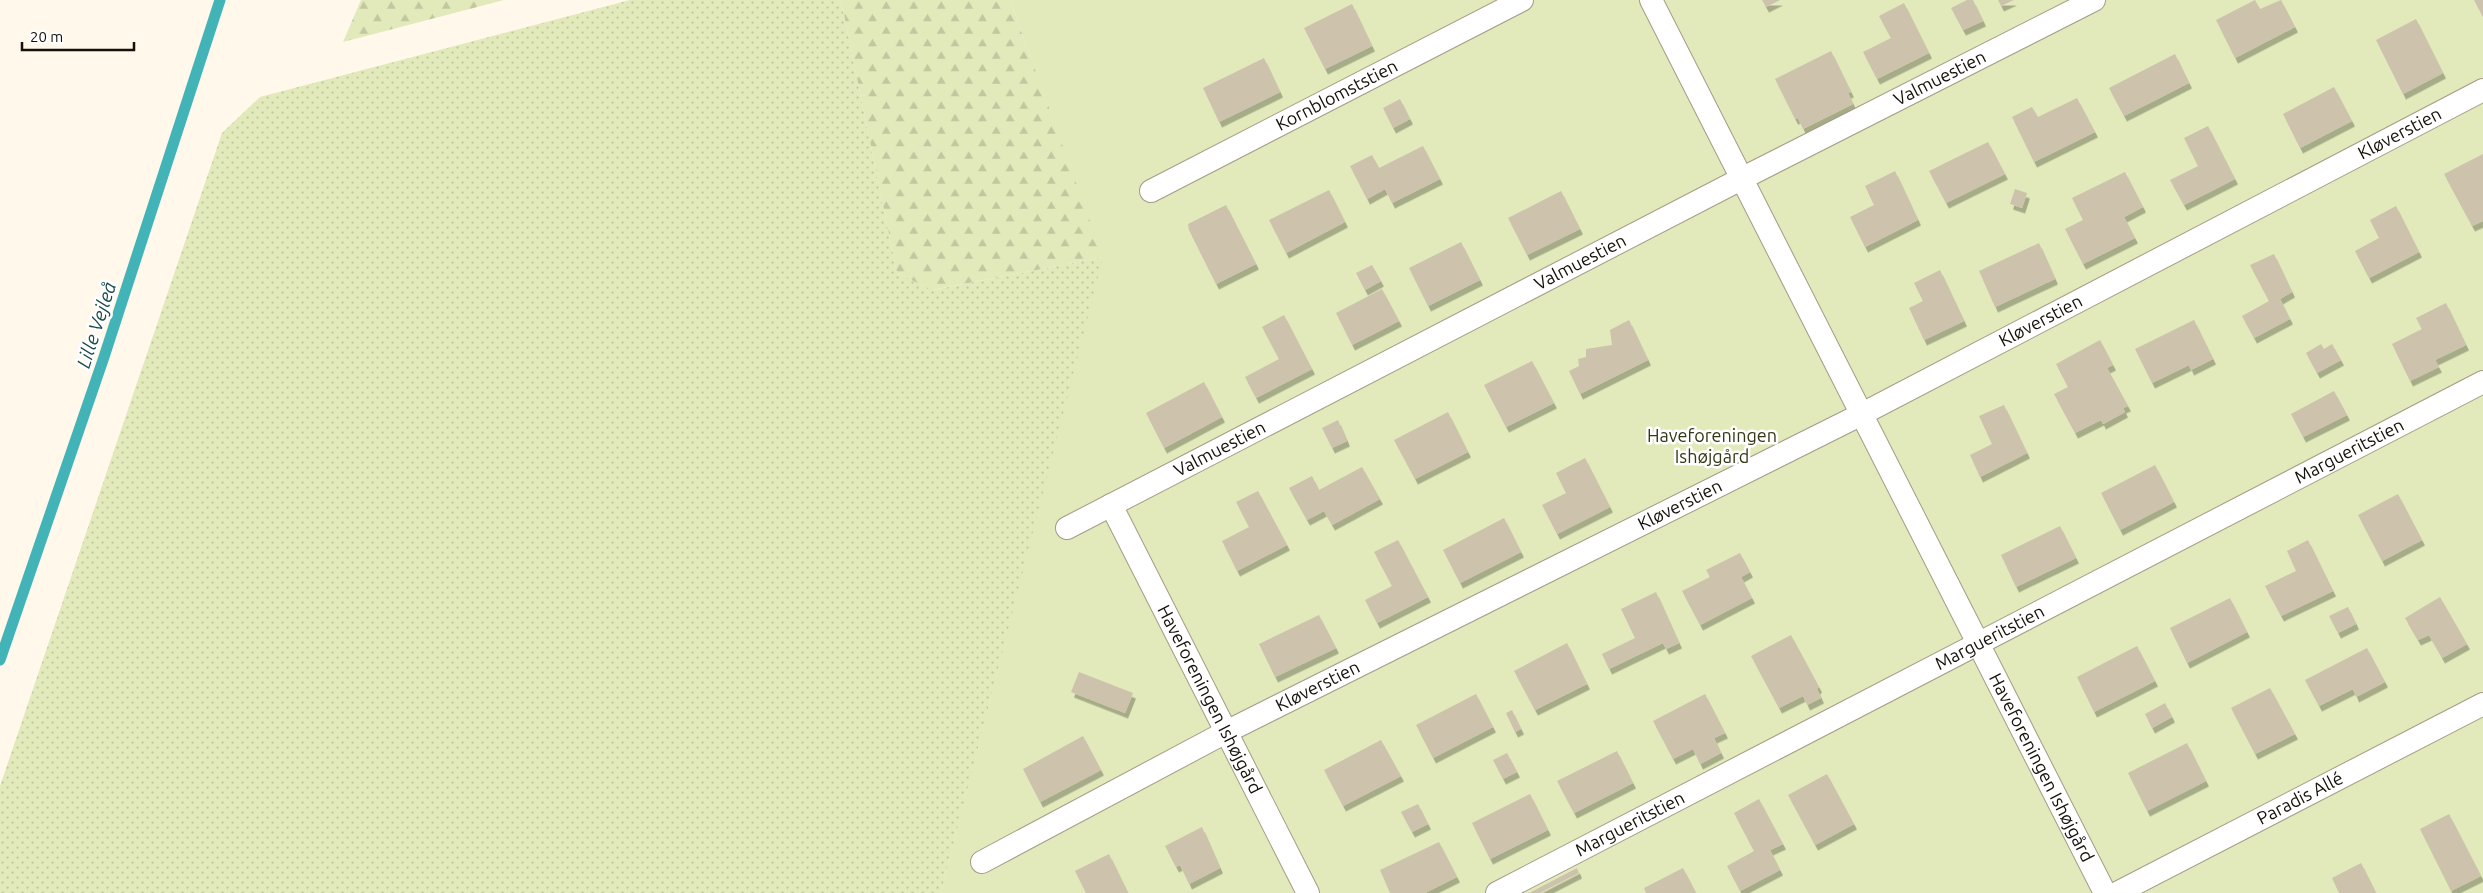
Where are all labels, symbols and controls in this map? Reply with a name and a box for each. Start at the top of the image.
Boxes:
scale bar [22,20,135,52]
text: 20 m [30,28,63,45]
street label: Valmuestien [1890,46,1989,109]
street label: Kornblomststien [1272,55,1401,134]
street label: Kløverstien [2354,103,2444,163]
street label: Valmuestien [1531,229,1629,293]
water label: Lille Vejleå [72,279,120,371]
street label: Kløverstien [1995,290,2085,350]
street label: Margueritstien [2291,414,2407,487]
street label: Valmuestien [1170,416,1268,480]
park label: Haveforeningen Ishøjgård [1647,425,1777,466]
street label: Kløverstien [1634,475,1725,533]
street label: Margueritstien [1931,600,2047,673]
street label: Haveforeningen Ishøjgård [1154,601,1267,797]
street label: Kløverstien [1272,656,1363,715]
street label: Haveforeningen Ishøjgård [1986,669,2098,865]
street label: Paradis Allé [2253,767,2346,828]
street label: Margueritstien [1572,787,1688,860]

